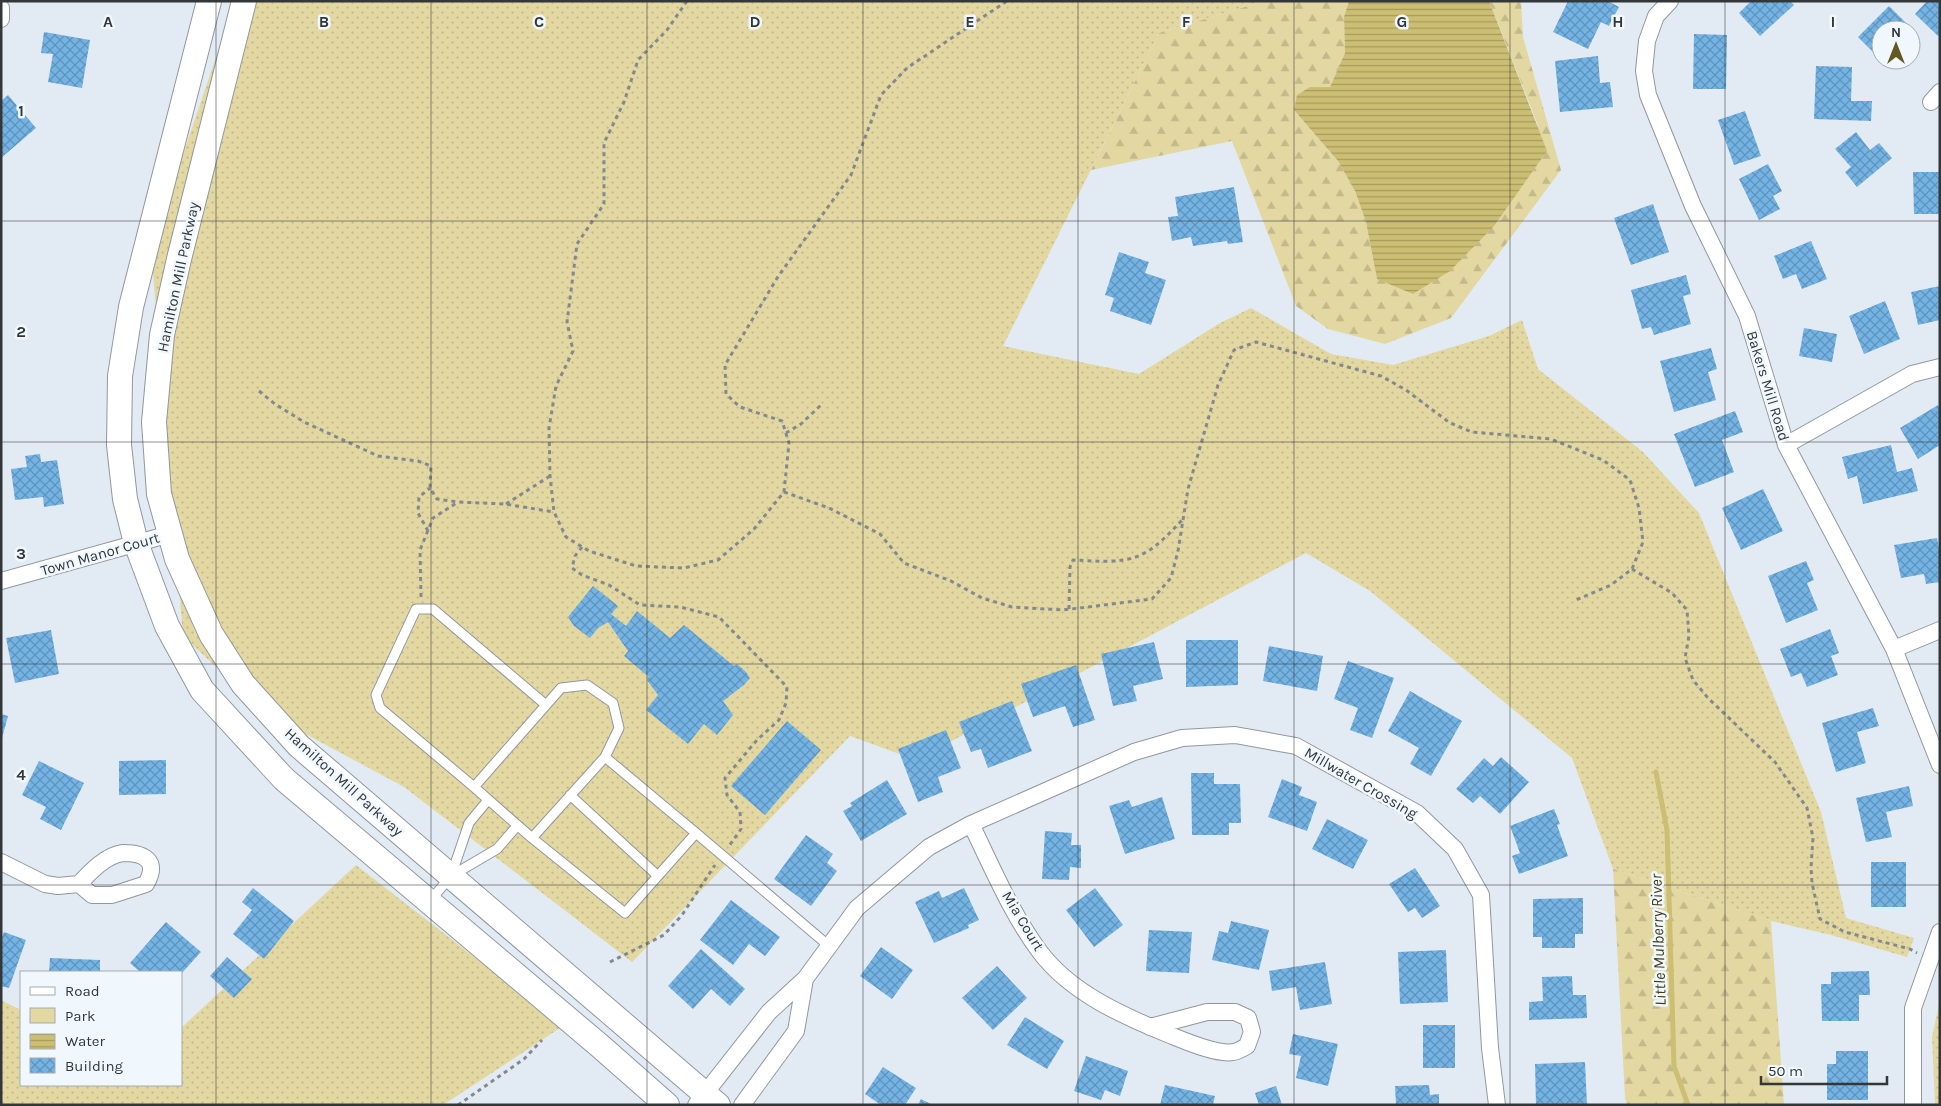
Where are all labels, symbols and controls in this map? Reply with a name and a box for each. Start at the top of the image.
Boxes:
text: A [103,12,113,31]
text: B [319,12,329,31]
text: C [534,12,544,31]
text: D [750,12,761,31]
text: E [965,12,975,31]
text: F [1182,12,1191,31]
text: G [1397,12,1407,31]
text: H [1612,12,1624,31]
text: I [1831,12,1835,31]
north arrow [1871,20,1921,70]
text: N [1891,24,1901,41]
text: 1 [18,101,24,120]
street label: Hamilton Mill Parkway [153,200,203,354]
text: 2 [16,322,26,341]
street label: Bakers Mill Road [1743,329,1793,443]
street label: Town Manor Court [39,528,162,580]
text: 3 [16,544,26,563]
street label: Hamilton Mill Parkway [281,724,407,840]
street label: Millwater Crossing [1301,743,1421,823]
text: 4 [16,765,26,784]
water label: Little Mulberry River [1646,873,1670,1006]
street label: Mia Court [998,888,1048,954]
legend [20,971,182,1086]
text: Road [65,982,100,1000]
text: Park [65,1007,95,1025]
text: Water [65,1032,106,1050]
scale bar [1761,1054,1887,1086]
text: Building [65,1057,123,1075]
text: 50 m [1768,1062,1803,1080]

